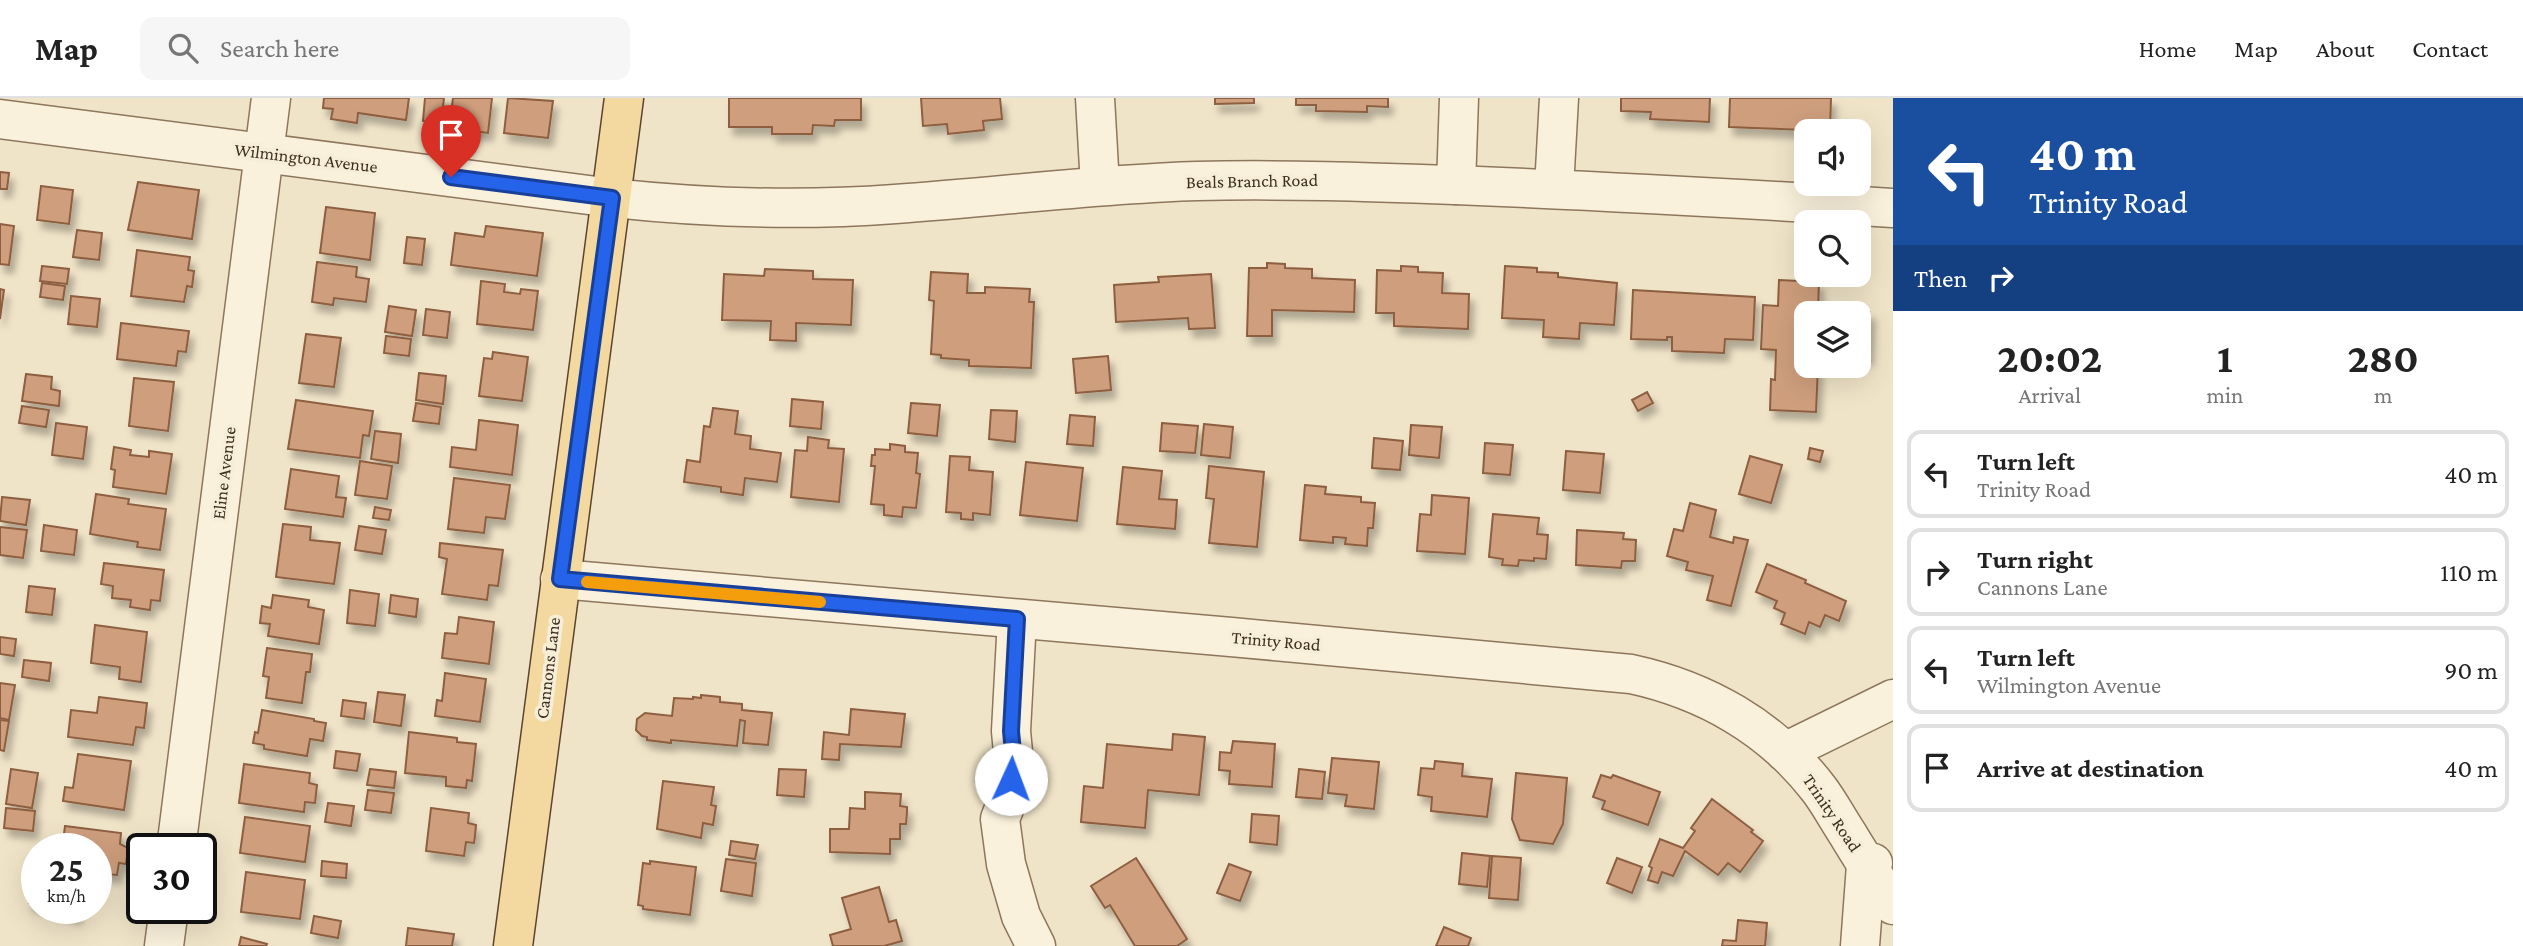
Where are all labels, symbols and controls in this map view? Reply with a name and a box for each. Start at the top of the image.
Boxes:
search box [140,17,630,80]
icon: search [164,29,202,67]
text: Map [35,30,98,67]
text: Search here [220,34,339,63]
text: Home [2139,35,2196,62]
text: Map [2234,35,2278,62]
text: About [2316,35,2374,62]
text: Contact [2412,35,2488,62]
pin [421,105,481,177]
icon: arrive [432,116,470,154]
map controls [1794,119,1871,378]
button: sound [1794,119,1871,196]
icon: left [1914,126,2005,217]
text: 40 m [2029,126,2136,181]
street label: Wilmington Avenue [233,139,379,177]
street label: Beals Branch Road [1186,170,1319,192]
text: Trinity Road [2029,184,2188,220]
button: search [1794,210,1871,287]
icon: right [1982,259,2020,297]
text: Then [1914,264,1968,293]
button: layers [1794,301,1871,378]
text: 20:02 [1997,334,2102,381]
text: 1 [2217,334,2233,381]
text: 280 [2347,334,2419,381]
text: Arrival [2018,382,2081,408]
text: min [2206,382,2243,408]
text: m [2374,382,2392,408]
street label: Eline Avenue [208,425,240,520]
text: Turn left [1977,447,2075,476]
icon: left [1918,455,1956,493]
text: 40 m [2444,460,2498,489]
text: Trinity Road [1977,476,2091,502]
text: Turn right [1977,545,2093,574]
icon: right [1918,553,1956,591]
text: 110 m [2440,558,2498,587]
text: Cannons Lane [1977,574,2108,600]
street label: Cannons Lane [532,616,564,720]
street label: Trinity Road [1231,627,1322,655]
text: Turn left [1977,643,2075,672]
icon: left [1918,651,1956,689]
text: 90 m [2444,656,2498,685]
text: Wilmington Avenue [1977,672,2161,698]
position arrow [974,742,1048,816]
icon: arrive [1918,749,1956,787]
text: Arrive at destination [1977,754,2204,783]
text: 40 m [2444,754,2498,783]
street label: Trinity Road [1799,770,1866,856]
speed limit sign: 30 [126,833,217,924]
text: 25 [49,850,84,889]
text: km/h [47,886,86,906]

